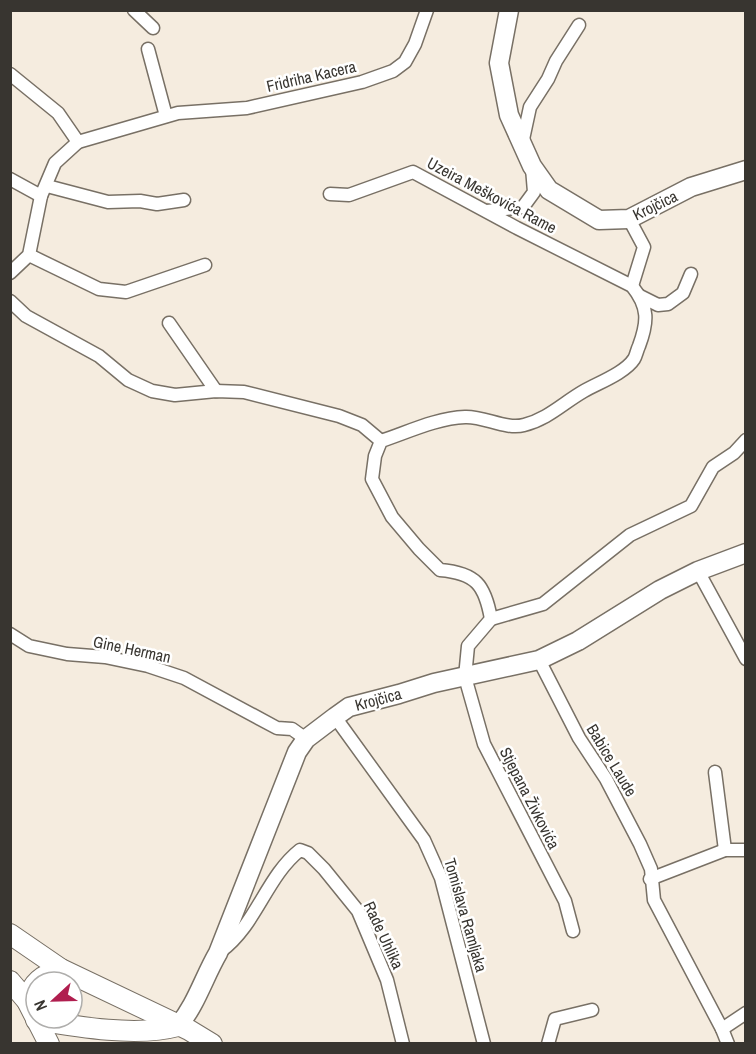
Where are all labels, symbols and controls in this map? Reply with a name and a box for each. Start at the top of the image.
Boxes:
street label: Fridriha Kacera [264,55,359,97]
street label: Uzeira Meškovića Rame [423,152,561,238]
street label: Krojčica [629,184,682,225]
street label: Gine Herman [91,630,173,668]
street label: Krojčica [352,682,404,716]
street label: Babice Laude [582,720,642,800]
street label: Stjepana Živkovića [495,743,565,853]
street label: Tomislava Ramljaka [439,856,493,975]
street label: Rade Uhlika [359,898,410,973]
north arrow [24,970,84,1030]
text: N [28,997,52,1014]

